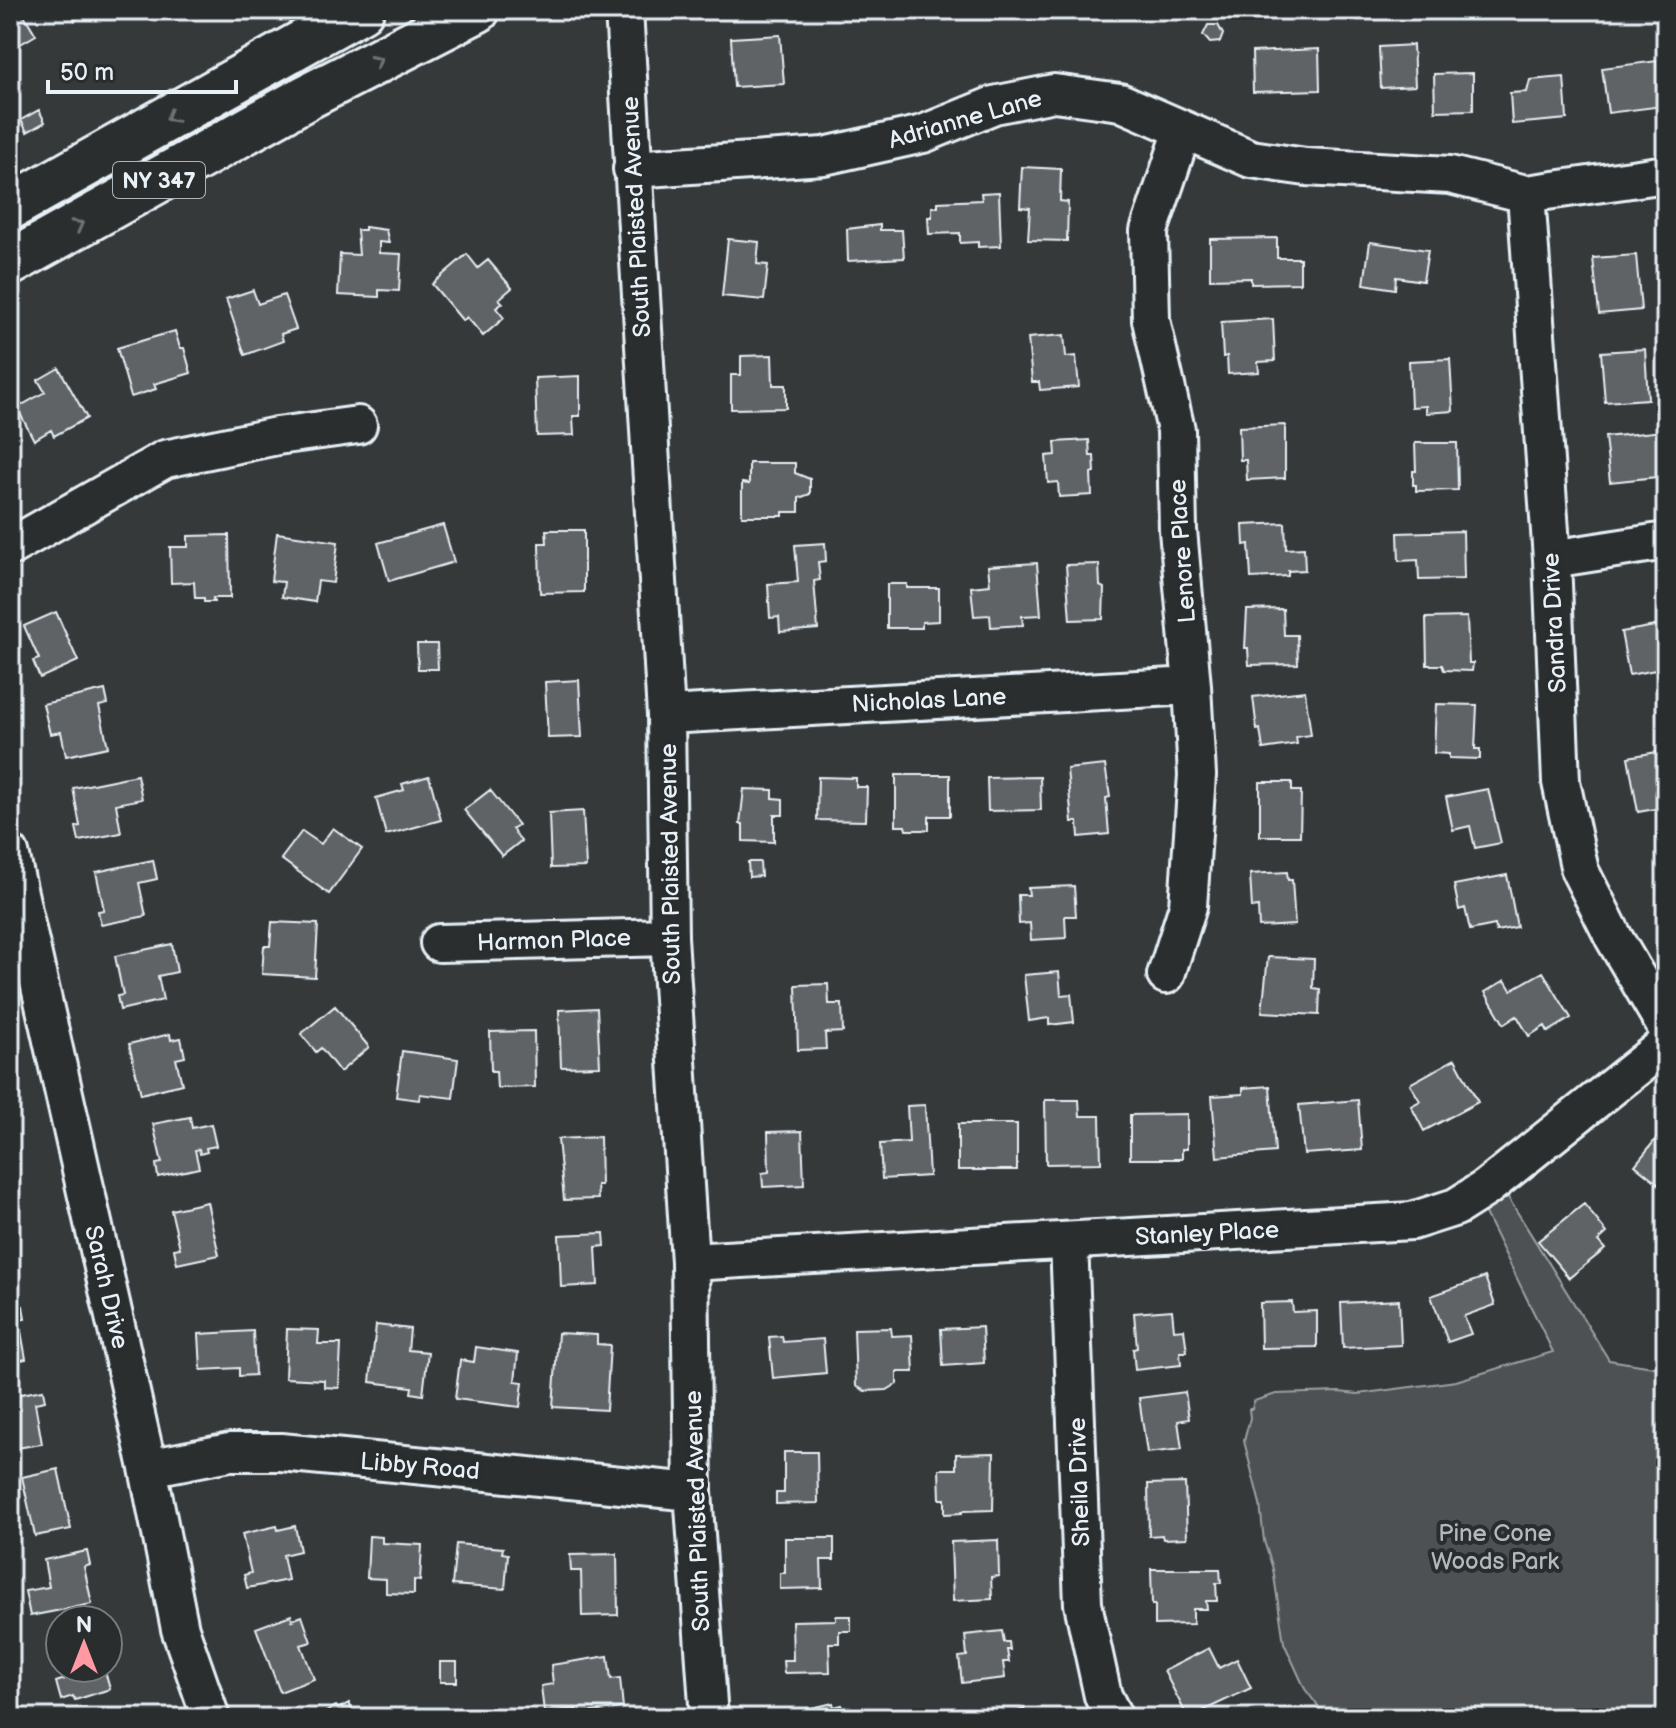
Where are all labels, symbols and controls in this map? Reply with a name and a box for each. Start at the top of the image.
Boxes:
scale bar [48,44,236,94]
one-way arrow [368,55,383,71]
text: 50 m [60,58,114,87]
street label: Adrianne Lane [885,84,1045,155]
street label: South Plaisted Avenue [616,96,657,338]
one-way arrow [165,107,180,123]
road number: NY 347 [113,162,205,198]
one-way arrow [69,219,84,235]
street label: Lenore Place [1163,478,1202,624]
street label: Sandra Drive [1536,552,1573,694]
street label: Nicholas Lane [851,682,1007,719]
street label: South Plaisted Avenue [654,743,687,985]
street label: Harmon Place [476,923,632,958]
street label: Stanley Place [1134,1215,1280,1252]
street label: Sarah Drive [78,1222,135,1352]
street label: South Plaisted Avenue [679,1390,716,1632]
street label: Sheila Drive [1063,1417,1096,1547]
street label: Libby Road [359,1447,481,1486]
park label: Pine Cone Woods Park [1431,1519,1559,1576]
north arrow [44,1604,124,1684]
text: N [76,1612,92,1639]

